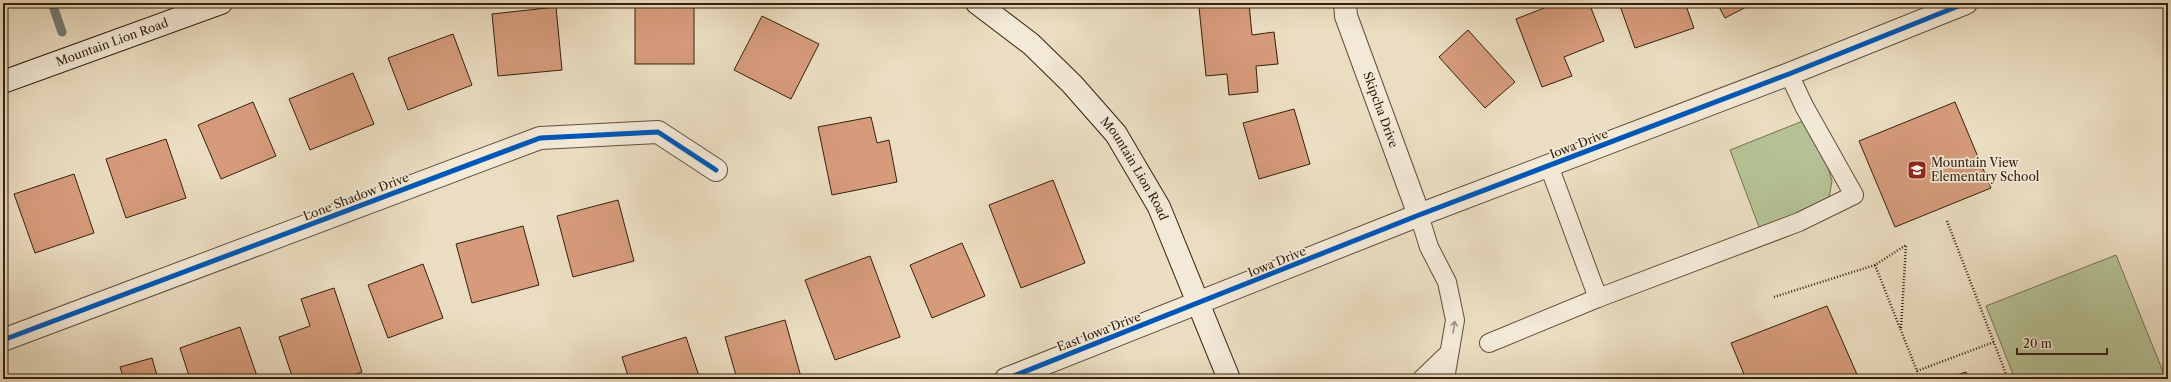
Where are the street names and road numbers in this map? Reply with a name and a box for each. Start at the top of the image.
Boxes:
street label: Mountain Lion Road [54,15,171,69]
street label: Skipcha Drive [1360,70,1402,150]
street label: Mountain Lion Road [1098,114,1172,223]
street label: Iowa Drive [1547,125,1610,162]
street label: Lone Shadow Drive [301,169,411,224]
street label: Iowa Drive [1246,243,1308,280]
street label: East Iowa Drive [1055,309,1143,354]

